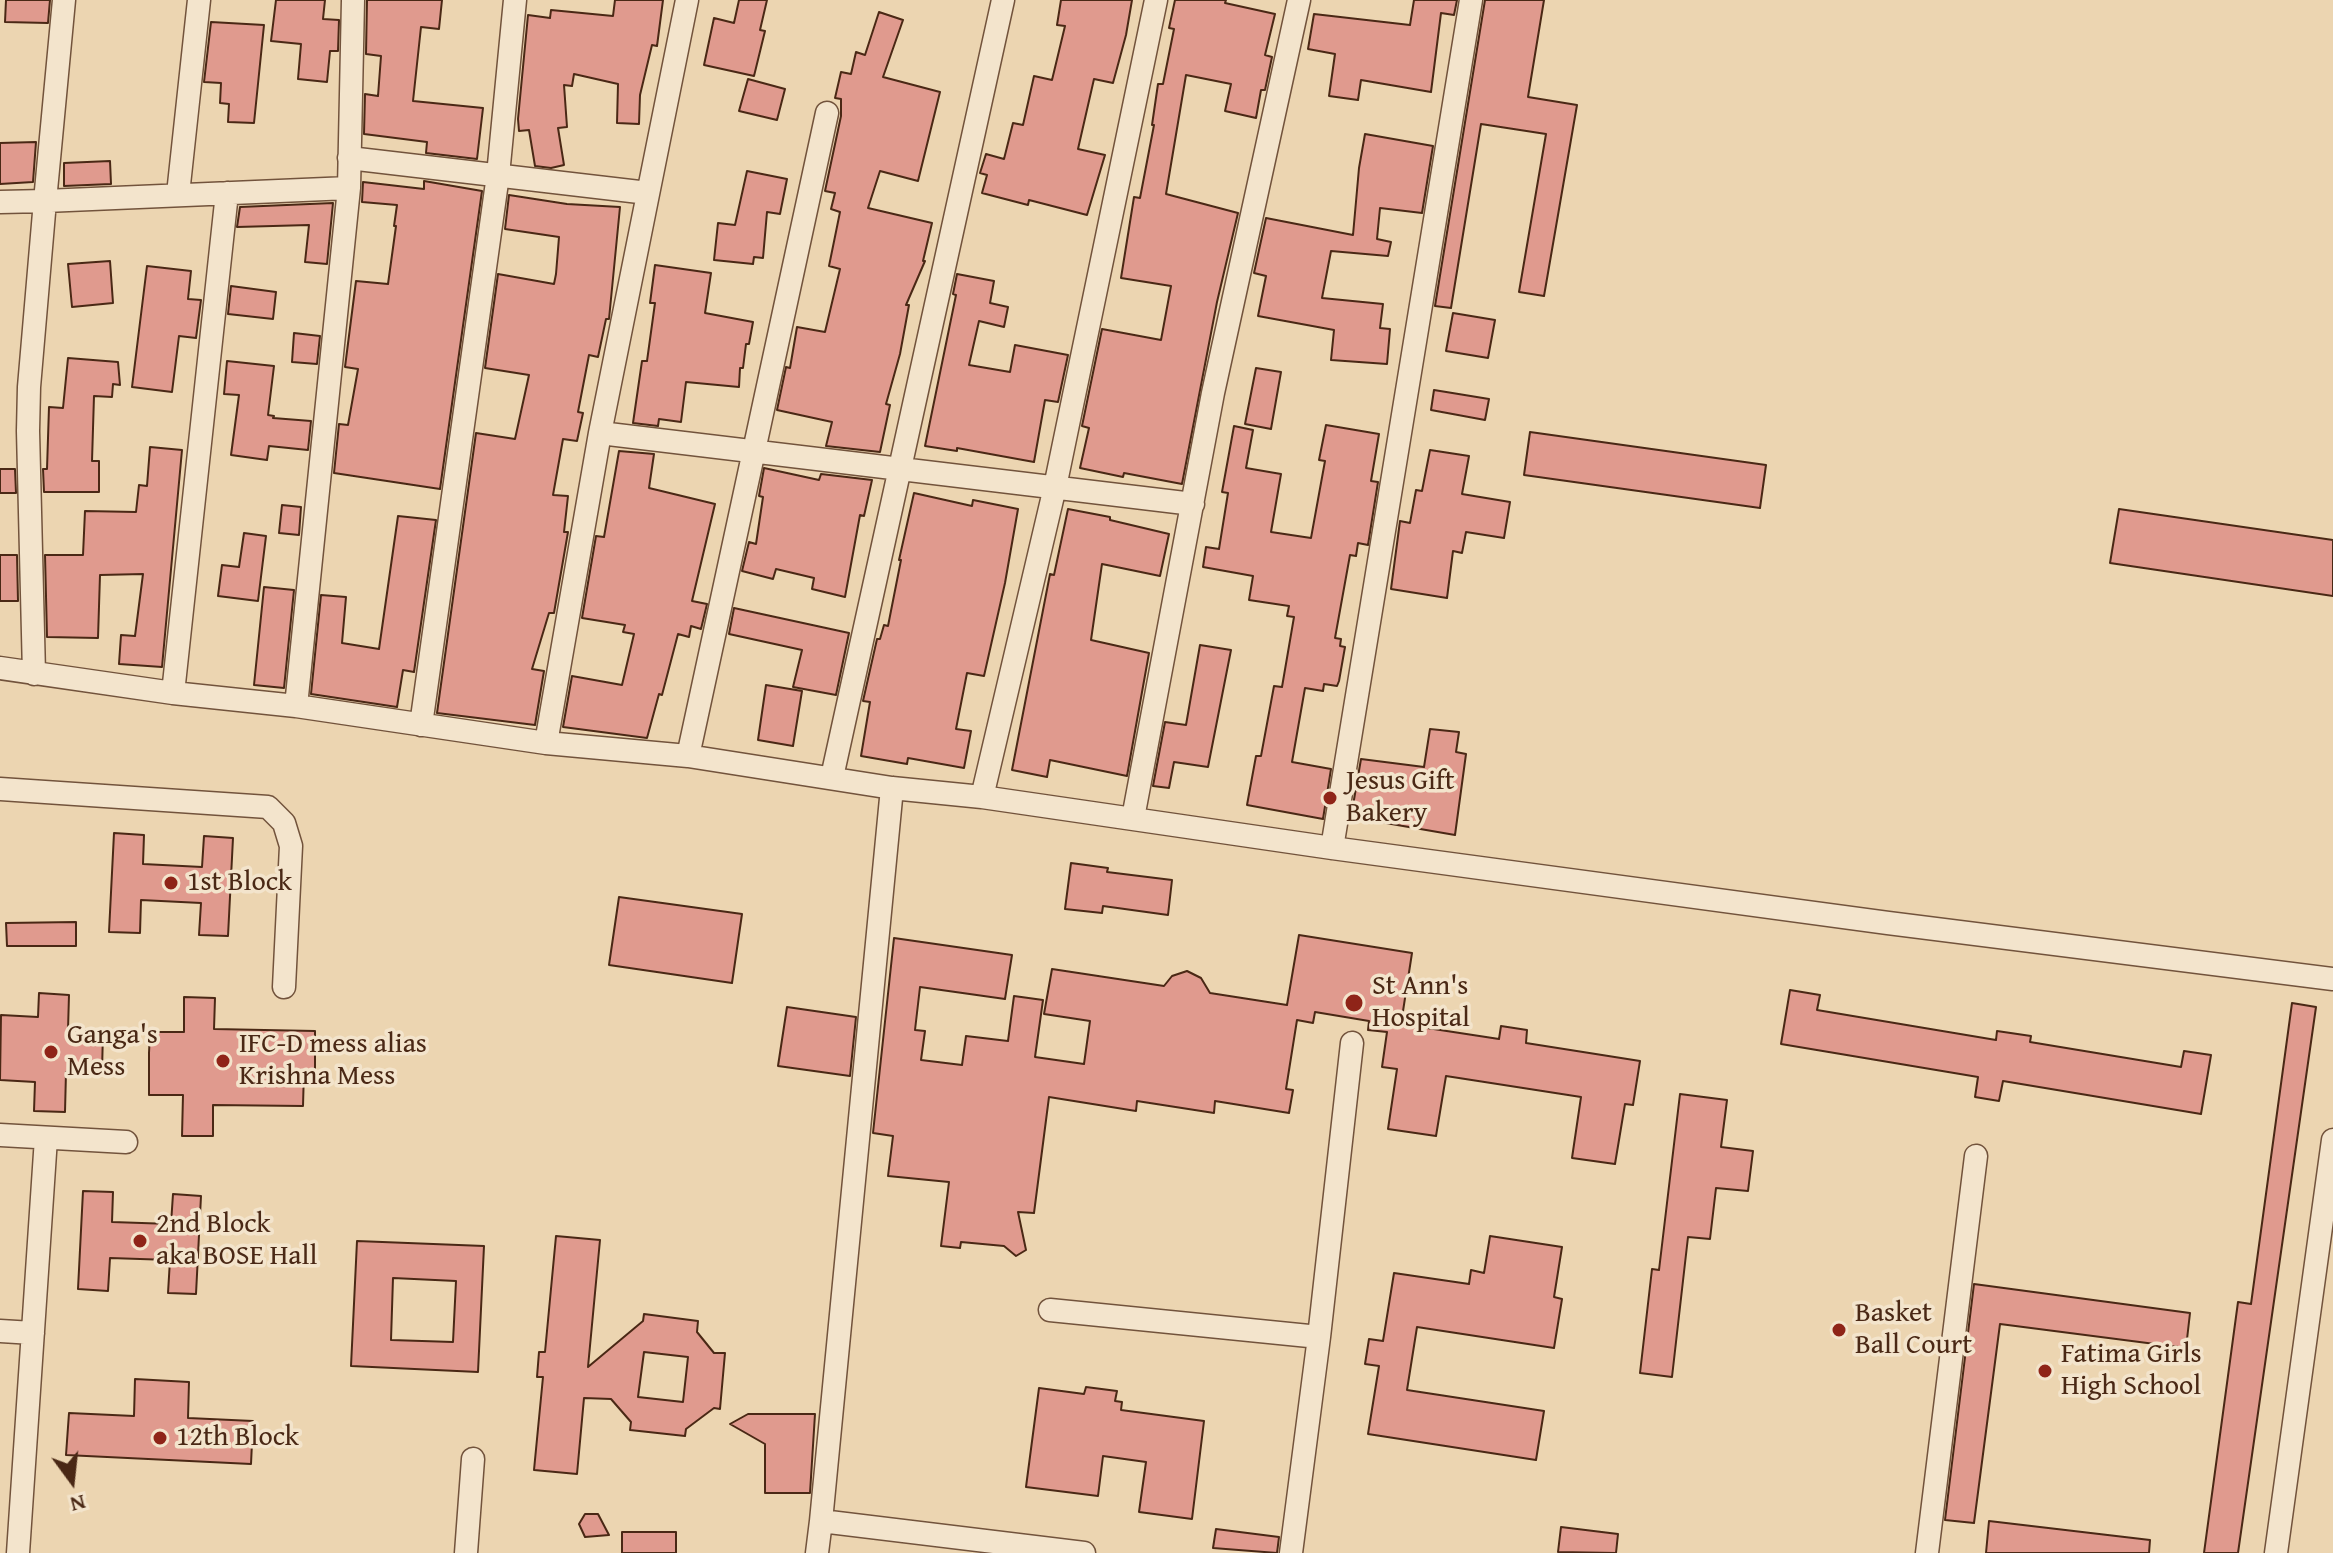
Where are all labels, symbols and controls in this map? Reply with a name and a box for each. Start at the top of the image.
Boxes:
place label: Jesus Gift Bakery [1346,765,1455,831]
marker: Jesus Gift Bakery [1321,789,1339,807]
place label: 1st Block [187,866,292,900]
marker: 1st Block [162,874,180,892]
place label: St Ann's Hospital [1372,970,1470,1036]
marker: St Ann's Hospital [1343,992,1365,1014]
place label: Ganga's Mess [67,1019,158,1085]
place label: IFC-D mess alias Krishna Mess [239,1028,427,1094]
marker: Ganga's Mess [42,1043,60,1061]
marker: IFC-D mess alias Krishna Mess [214,1052,232,1070]
place label: 2nd Block aka BOSE Hall [156,1208,317,1274]
marker: 2nd Block aka BOSE Hall [131,1232,149,1250]
place label: Basket Ball Court [1855,1297,1972,1363]
marker: Basket Ball Court [1830,1321,1848,1339]
place label: Fatima Girls High School [2061,1338,2202,1404]
marker: Fatima Girls High School [2036,1362,2054,1380]
place label: 12th Block [176,1421,299,1455]
marker: 12th Block [151,1429,169,1447]
north arrow [32,1441,112,1521]
text: N [67,1487,89,1522]

